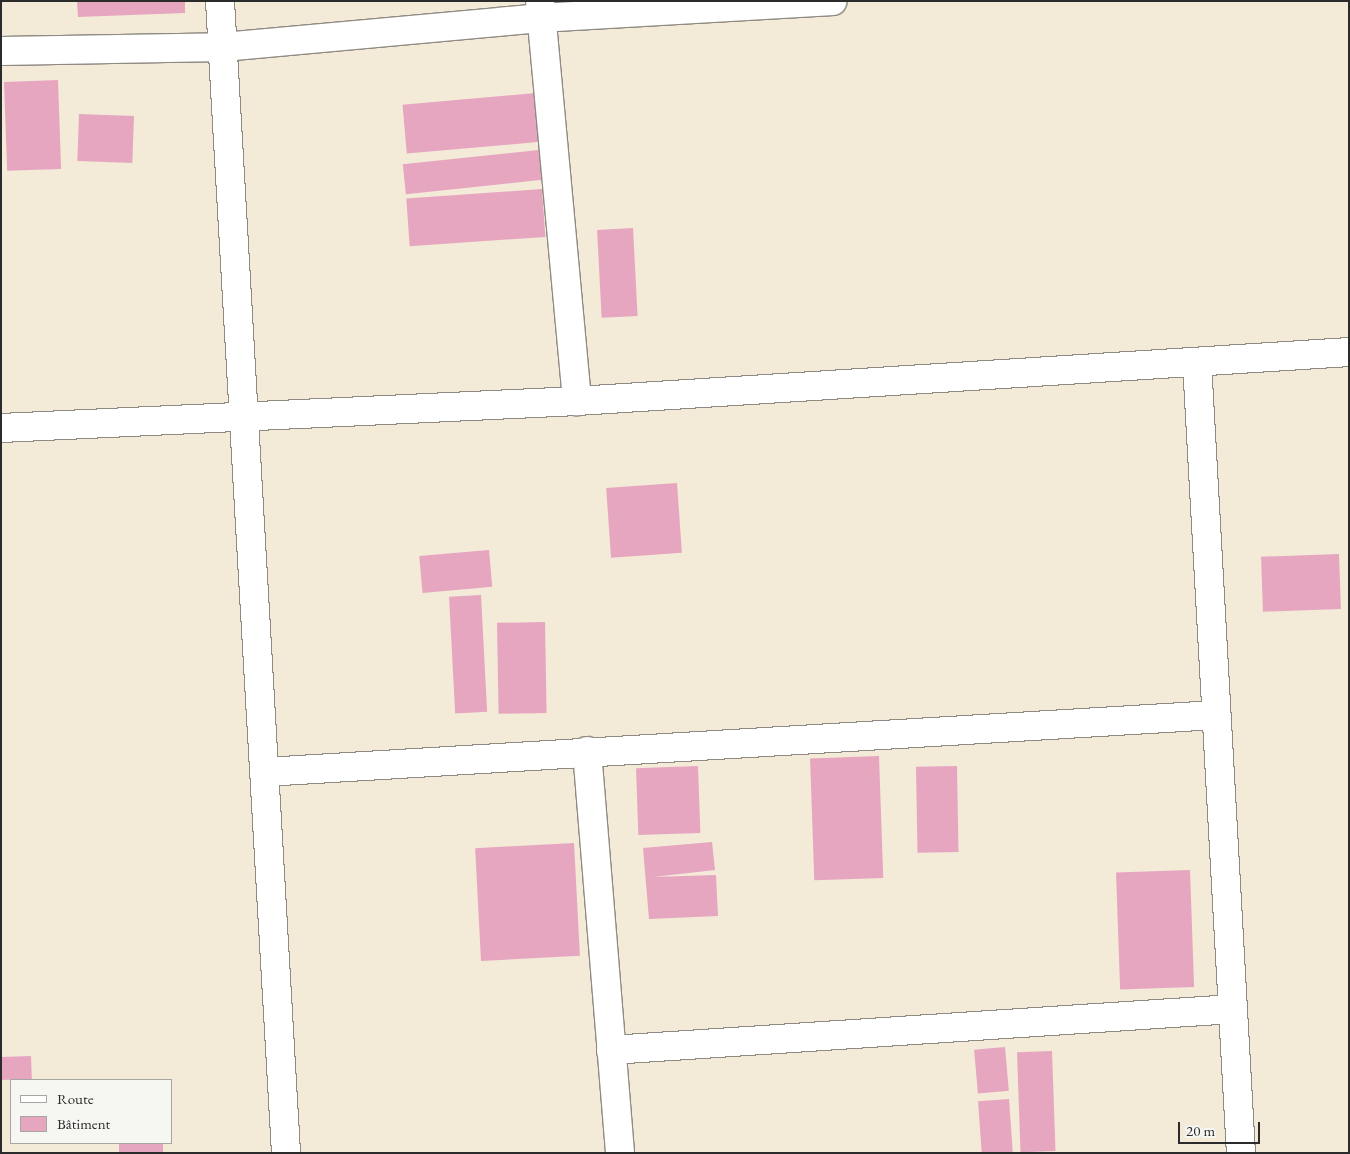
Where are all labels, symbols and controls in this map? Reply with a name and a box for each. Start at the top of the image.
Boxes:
legend [10,1079,172,1144]
text: Route [57,1089,94,1108]
scale bar [1180,1112,1262,1144]
text: Bâtiment [57,1114,110,1133]
text: 20 m [1186,1121,1215,1140]

